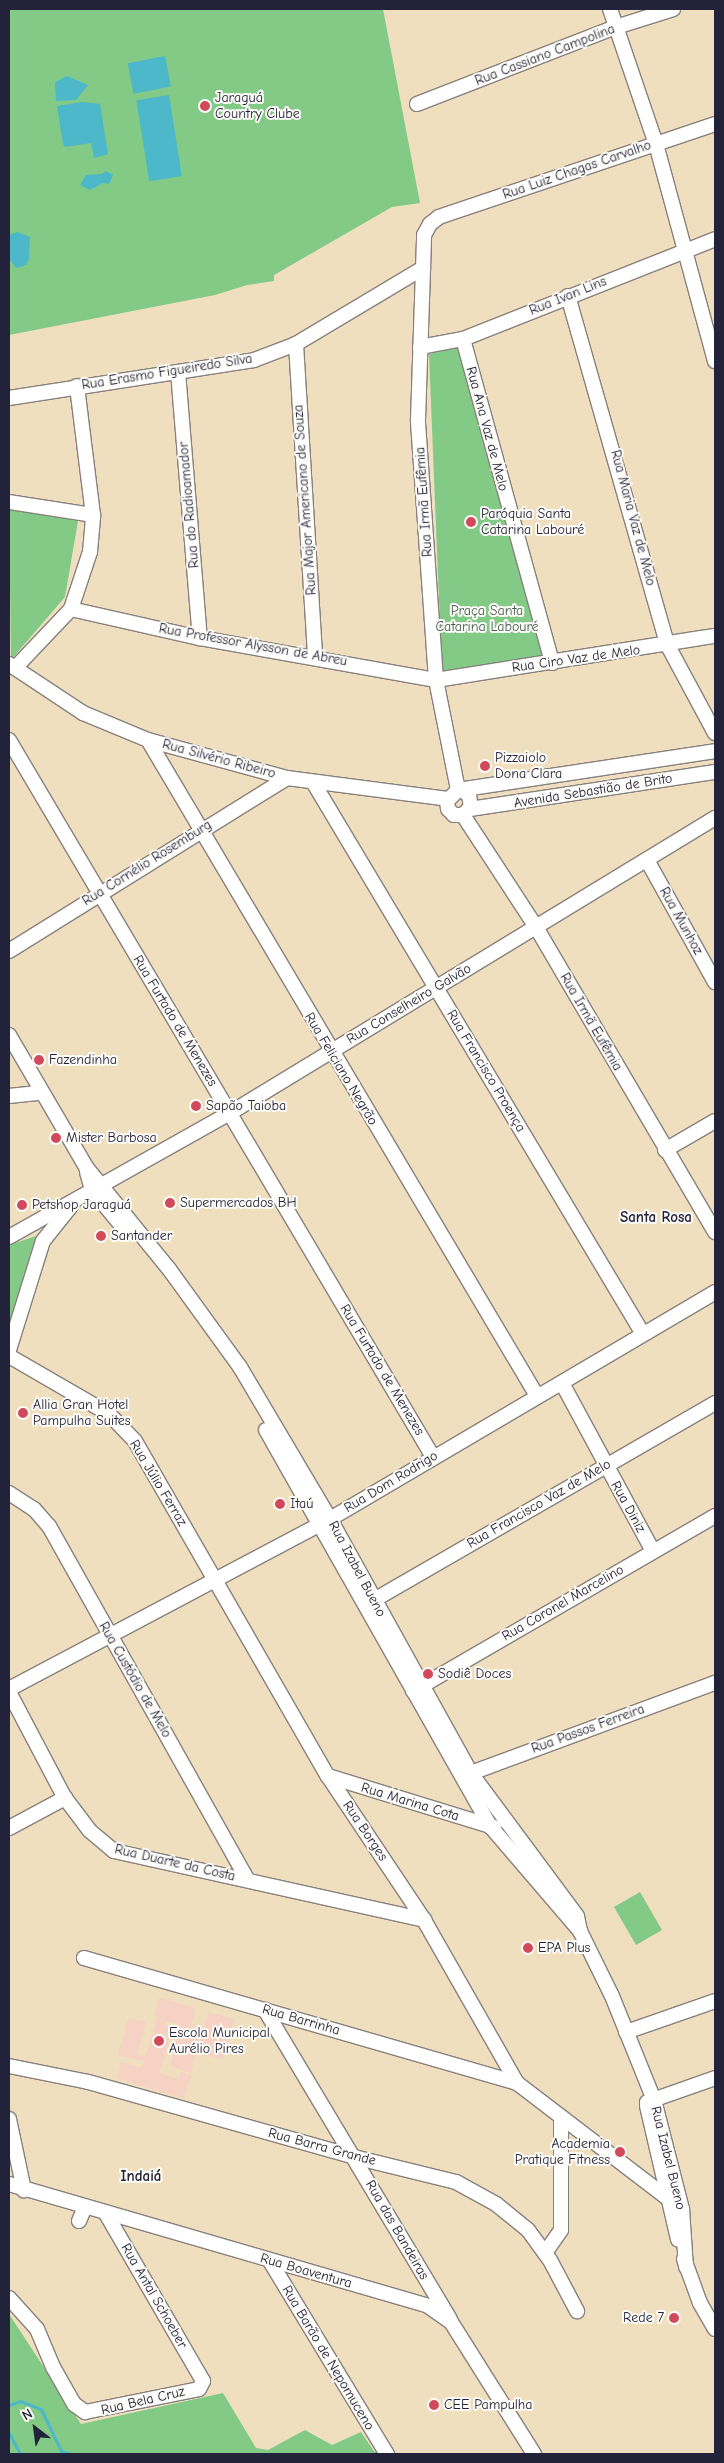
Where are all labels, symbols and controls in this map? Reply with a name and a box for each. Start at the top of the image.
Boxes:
street label: Rua Cassiano Campolina [473,21,617,89]
place label: Jaraguá Country Clube [215,90,300,122]
marker: Jaraguá Country Clube [199,100,211,112]
street label: Rua Luiz Chagas Carvalho [501,137,653,203]
street label: Rua Ivan Lins [527,273,609,319]
street label: Rua Erasmo Figueiredo Silva [81,350,253,394]
street label: Rua Ana Vaz de Melo [462,365,512,493]
street label: Rua Major Americano de Souza [290,404,320,596]
street label: Rua do Radioamador [175,441,203,569]
street label: Rua Irmã Eufêmia [412,446,436,558]
street label: Rua Maria Vaz de Melo [607,448,659,588]
place label: Paróquia Santa Catarina Labouré [481,506,584,538]
marker: Paróquia Santa Catarina Labouré [465,516,477,528]
park label: Praça Santa Catarina Labouré [435,603,539,636]
street label: Rua Professor Alysson de Abreu [158,620,348,670]
street label: Rua Ciro Vaz de Melo [511,642,641,676]
street label: Rua Silvério Ribeiro [160,736,278,782]
place label: Pizzaiolo Dona Clara [495,750,562,782]
marker: Pizzaiolo Dona Clara [479,760,491,772]
street label: Avenida Sebastião de Brito [513,770,673,812]
street label: Rua Cornélio Rosemburg [79,816,215,910]
street label: Rua Munhoz [656,884,706,958]
street label: Rua Furtado de Menezes [129,953,221,1089]
street label: Rua Conselheiro Galvão [344,960,474,1048]
street label: Rua Irmã Eufêmia [556,970,626,1074]
street label: Rua Francisco Proença [443,1007,529,1135]
street label: Rua Feliciano Negrão [301,1010,381,1128]
place label: Fazendinha [49,1052,117,1068]
marker: Fazendinha [33,1054,45,1066]
place label: Sapão Taioba [206,1098,286,1114]
marker: Sapão Taioba [190,1100,202,1112]
place label: Mister Barbosa [66,1130,157,1146]
marker: Mister Barbosa [50,1132,62,1144]
place label: Supermercados BH [180,1195,297,1211]
place label: Petshop Jaraguá [32,1197,131,1213]
marker: Supermercados BH [164,1197,176,1209]
marker: Petshop Jaraguá [16,1199,28,1211]
district label: Santa Rosa [620,1209,692,1227]
place label: Santander [111,1228,172,1244]
marker: Santander [95,1230,107,1242]
street label: Rua Furtado de Menezes [336,1302,428,1438]
place label: Allia Gran Hotel Pampulha Suites [33,1397,131,1430]
marker: Allia Gran Hotel Pampulha Suites [17,1407,29,1419]
street label: Rua Júlio Ferraz [126,1437,190,1529]
street label: Rua Dom Rodrigo [341,1447,441,1517]
street label: Rua Francisco Vaz de Melo [464,1456,614,1552]
street label: Rua Diniz [607,1478,649,1536]
place label: Itaú [290,1496,313,1512]
marker: Itaú [274,1498,286,1510]
street label: Rua Izabel Bueno [325,1518,389,1620]
street label: Rua Coronel Marcelino [499,1561,627,1645]
street label: Rua Custódio de Melo [95,1619,175,1741]
place label: Sodiê Doces [438,1666,511,1682]
marker: Sodiê Doces [422,1668,434,1680]
street label: Rua Passos Ferreira [529,1701,647,1757]
street label: Rua Marina Cota [359,1779,461,1825]
street label: Rua Borges [339,1798,391,1864]
street label: Rua Duarte da Costa [113,1841,237,1885]
place label: EPA Plus [538,1940,590,1956]
marker: EPA Plus [522,1942,534,1954]
street label: Rua Barrinha [260,2001,342,2039]
place label: Escola Municipal Aurélio Pires [169,2025,270,2058]
marker: Escola Municipal Aurélio Pires [153,2035,165,2047]
street label: Rua Izabel Bueno [647,2104,689,2212]
street label: Rua Barra Grande [266,2125,378,2169]
place label: Academia Pratique Fitness [515,2136,610,2168]
marker: Academia Pratique Fitness [614,2146,626,2158]
district label: Indaiá [121,2168,161,2186]
street label: Rua das Bandeiras [362,2177,432,2283]
street label: Rua Antal Schoeber [117,2241,191,2351]
street label: Rua Boaventura [258,2250,354,2292]
street label: Rua Barão de Nepomuceno [278,2283,378,2433]
place label: Rede 7 [623,2310,664,2326]
marker: Rede 7 [668,2312,680,2324]
street label: Rua Bela Cruz [99,2383,187,2419]
place label: CEE Pampulha [444,2397,533,2413]
marker: CEE Pampulha [428,2399,440,2411]
north arrow [10,2403,60,2453]
text: N [19,2405,35,2424]

